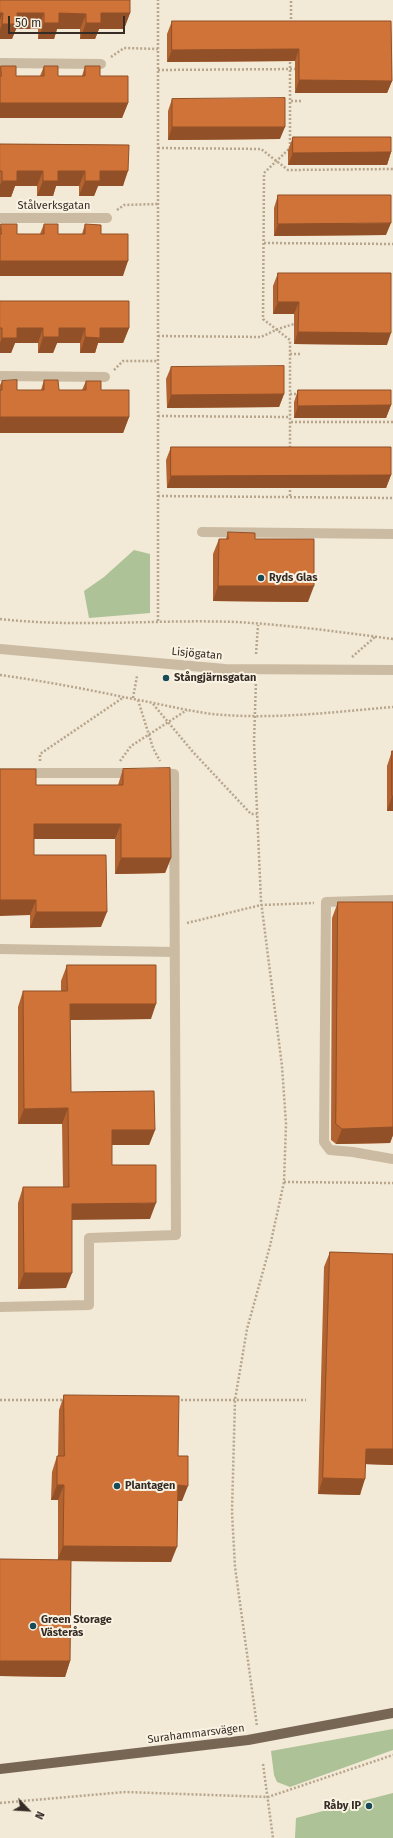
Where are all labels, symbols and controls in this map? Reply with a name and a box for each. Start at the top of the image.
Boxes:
scale bar [10,8,127,34]
text: 50 m [15,16,41,30]
street label: Stålverksgatan [17,199,91,213]
place label: Ryds Glas [269,571,317,585]
marker: Ryds Glas [256,573,266,583]
street label: Lisjögatan [171,645,223,663]
place label: Stångjärnsgatan [174,671,256,685]
marker: Stångjärnsgatan [161,673,171,683]
place label: Plantagen [125,1479,175,1493]
marker: Plantagen [112,1481,122,1491]
place label: Green Storage Västerås [41,1613,112,1639]
marker: Green Storage Västerås [28,1621,38,1631]
street label: Surahammarsvägen [147,1721,245,1747]
north arrow [8,1790,48,1830]
place label: Råby IP [324,1799,361,1813]
marker: Råby IP [364,1801,374,1811]
text: N [32,1809,47,1821]

